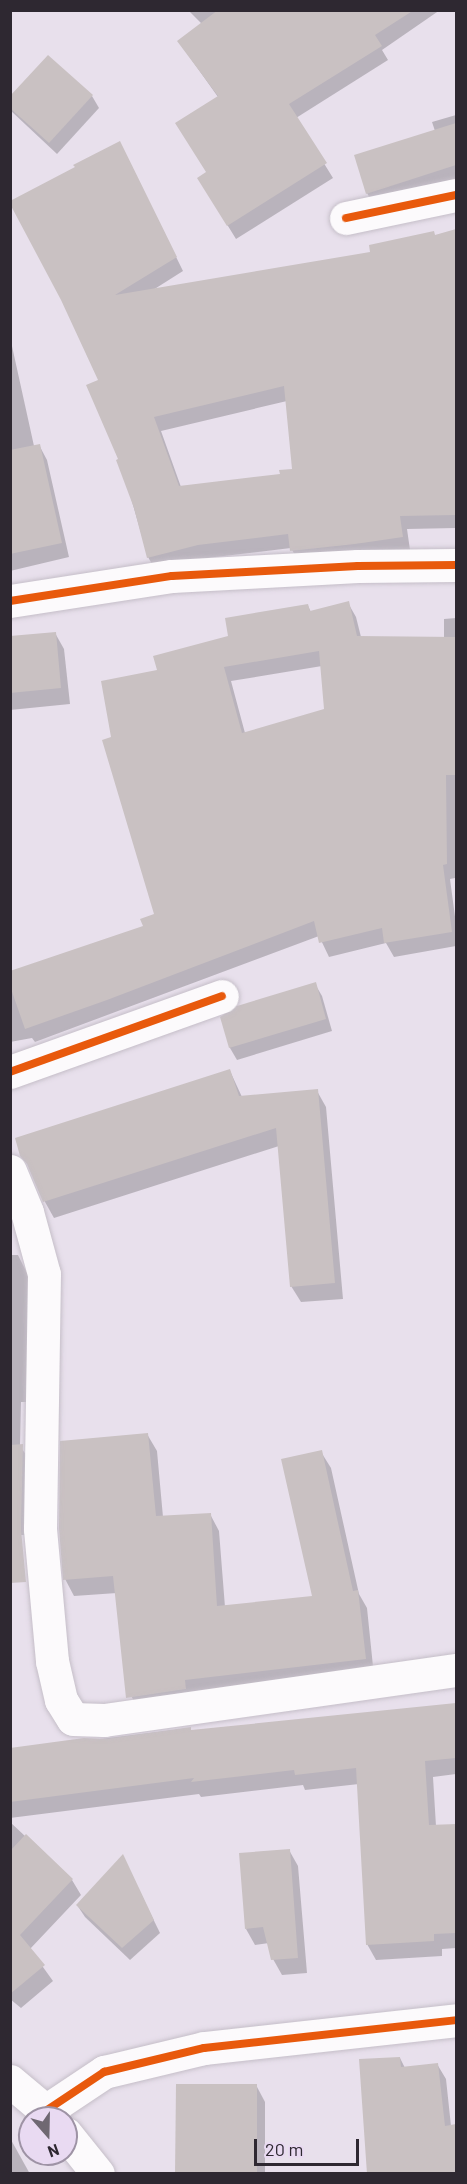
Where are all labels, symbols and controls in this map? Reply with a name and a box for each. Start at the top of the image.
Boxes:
north arrow [18,2106,78,2166]
scale bar [257,2127,362,2165]
text: 20 m [265,2138,303,2160]
text: N [45,2141,62,2162]

